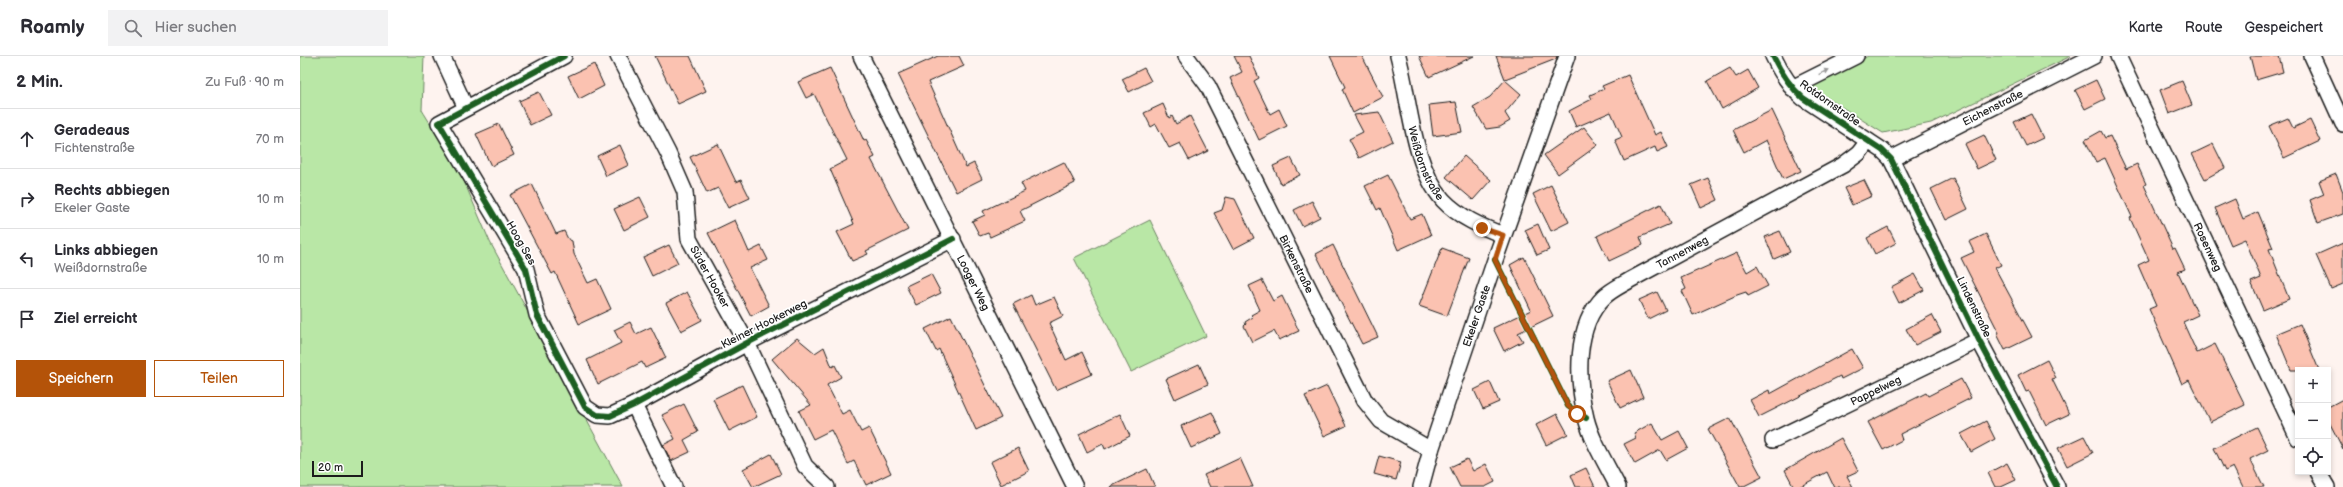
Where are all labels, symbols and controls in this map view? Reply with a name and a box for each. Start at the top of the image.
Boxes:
search box [108,10,388,46]
text: Roamly [20,16,84,39]
icon: search [122,17,144,39]
text: Hier suchen [154,18,237,37]
text: Karte [2129,19,2163,36]
text: Route [2185,19,2223,36]
text: Gespeichert [2245,19,2323,36]
one-way arrow [1818,69,1830,75]
text: 2 Min. [16,72,63,92]
text: Zu Fuß · 90 m [206,74,284,90]
street label: Rotdornstraße [1797,77,1863,129]
street label: Eichenstraße [1960,86,2025,128]
text: Geradeaus [54,121,130,140]
street label: Weißdornstraße [1406,125,1447,203]
icon: ahead [16,128,38,150]
text: 70 m [256,131,284,147]
text: Fichtenstraße [54,140,135,156]
text: Rechts abbiegen [54,181,170,200]
icon: right [16,188,38,210]
text: 10 m [257,191,284,207]
text: Ekeler Gaste [54,200,130,216]
street label: Hoog Ses [503,219,539,268]
route end [1473,219,1491,237]
street label: Rosenweg [2191,220,2225,273]
street label: Birkenstraße [1277,233,1317,296]
street label: Tannenweg [1654,233,1710,271]
text: Links abbiegen [54,241,158,260]
street label: Süder Hooker [688,243,733,311]
icon: left [16,248,38,270]
text: 10 m [257,251,284,267]
street label: Looger Weg [954,253,993,312]
text: Weißdornstraße [54,260,147,276]
street label: Lindenstraße [1954,275,1994,340]
street label: Ekeler Gaste [1460,283,1493,348]
street label: Kleiner Hookerweg [719,297,809,351]
icon: arrive [16,308,38,330]
text: Ziel erreicht [54,309,137,328]
button: Speichern [16,360,146,397]
button: Teilen [154,360,284,397]
map controls [2295,367,2331,475]
button: + [2295,367,2331,403]
street label: Pappelweg [1848,372,1903,408]
button: − [2295,403,2331,439]
route start [1568,405,1586,423]
button: locate [2295,439,2331,475]
scale bar [312,459,363,478]
text: 20 m [318,461,343,474]

